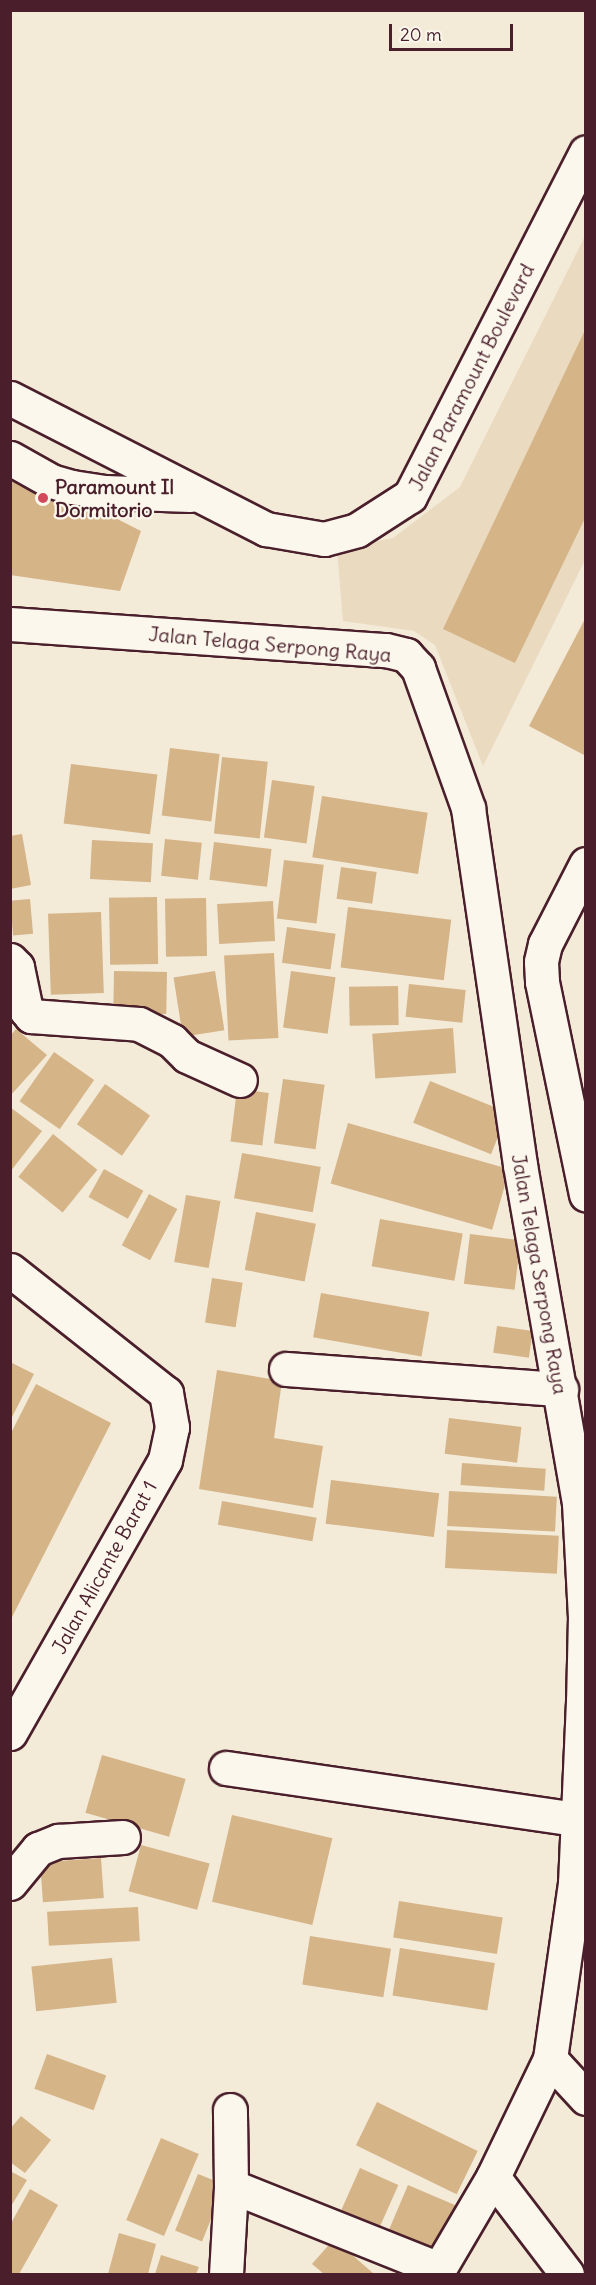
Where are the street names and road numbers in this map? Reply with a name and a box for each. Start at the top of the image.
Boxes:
street label: Jalan Paramount Boulevard [403,260,539,494]
street label: Jalan Telaga Serpong Raya [148,621,392,667]
street label: Jalan Telaga Serpong Raya [507,1152,573,1396]
street label: Jalan Alicante Barat 1 [47,1476,161,1658]

